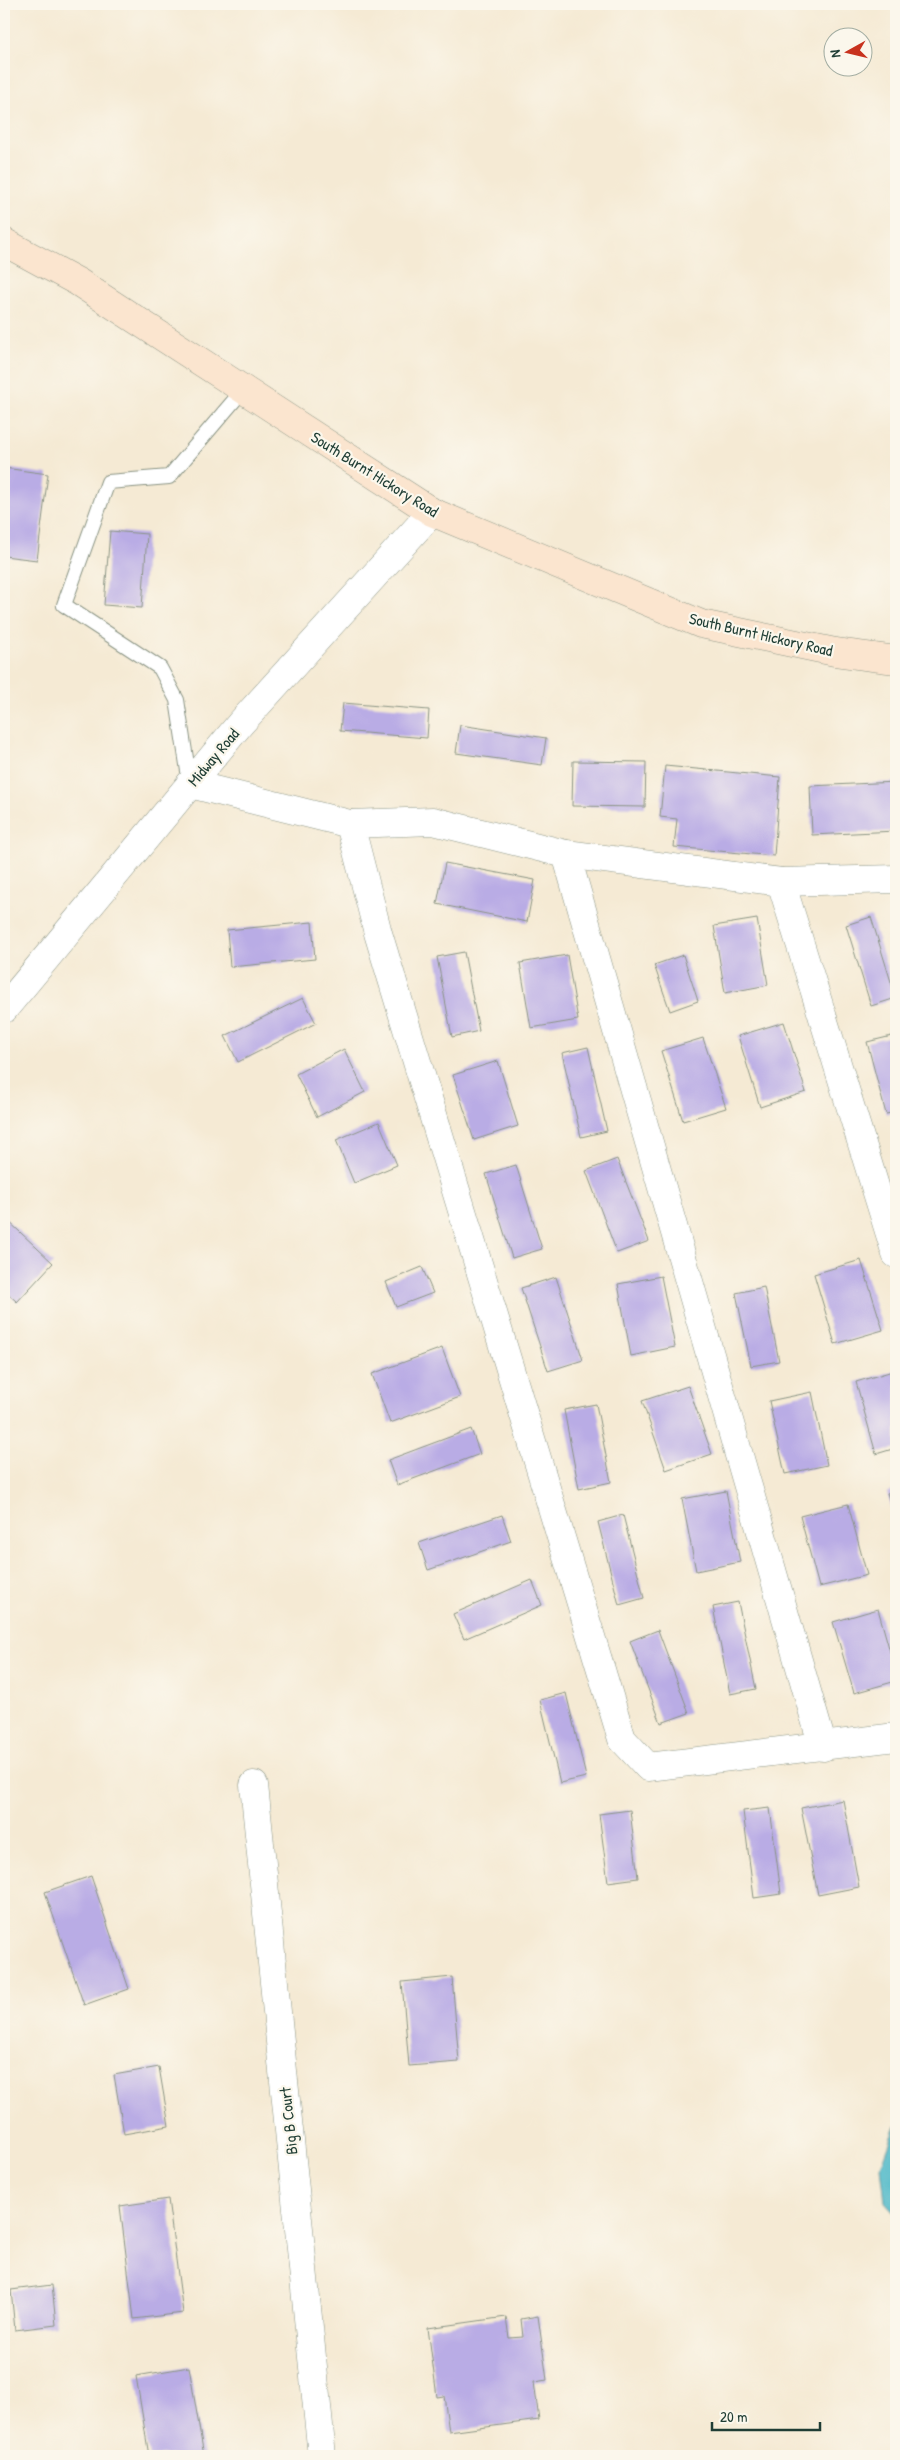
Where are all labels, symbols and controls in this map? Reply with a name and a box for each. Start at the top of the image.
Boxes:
north arrow [822,28,872,78]
text: N [825,48,845,59]
street label: South Burnt Hickory Road [307,426,443,522]
street label: South Burnt Hickory Road [687,607,835,661]
street label: Midway Road [182,723,244,791]
street label: Big B Court [273,2086,302,2156]
scale bar [712,2400,820,2432]
text: 20 m [720,2406,747,2427]

